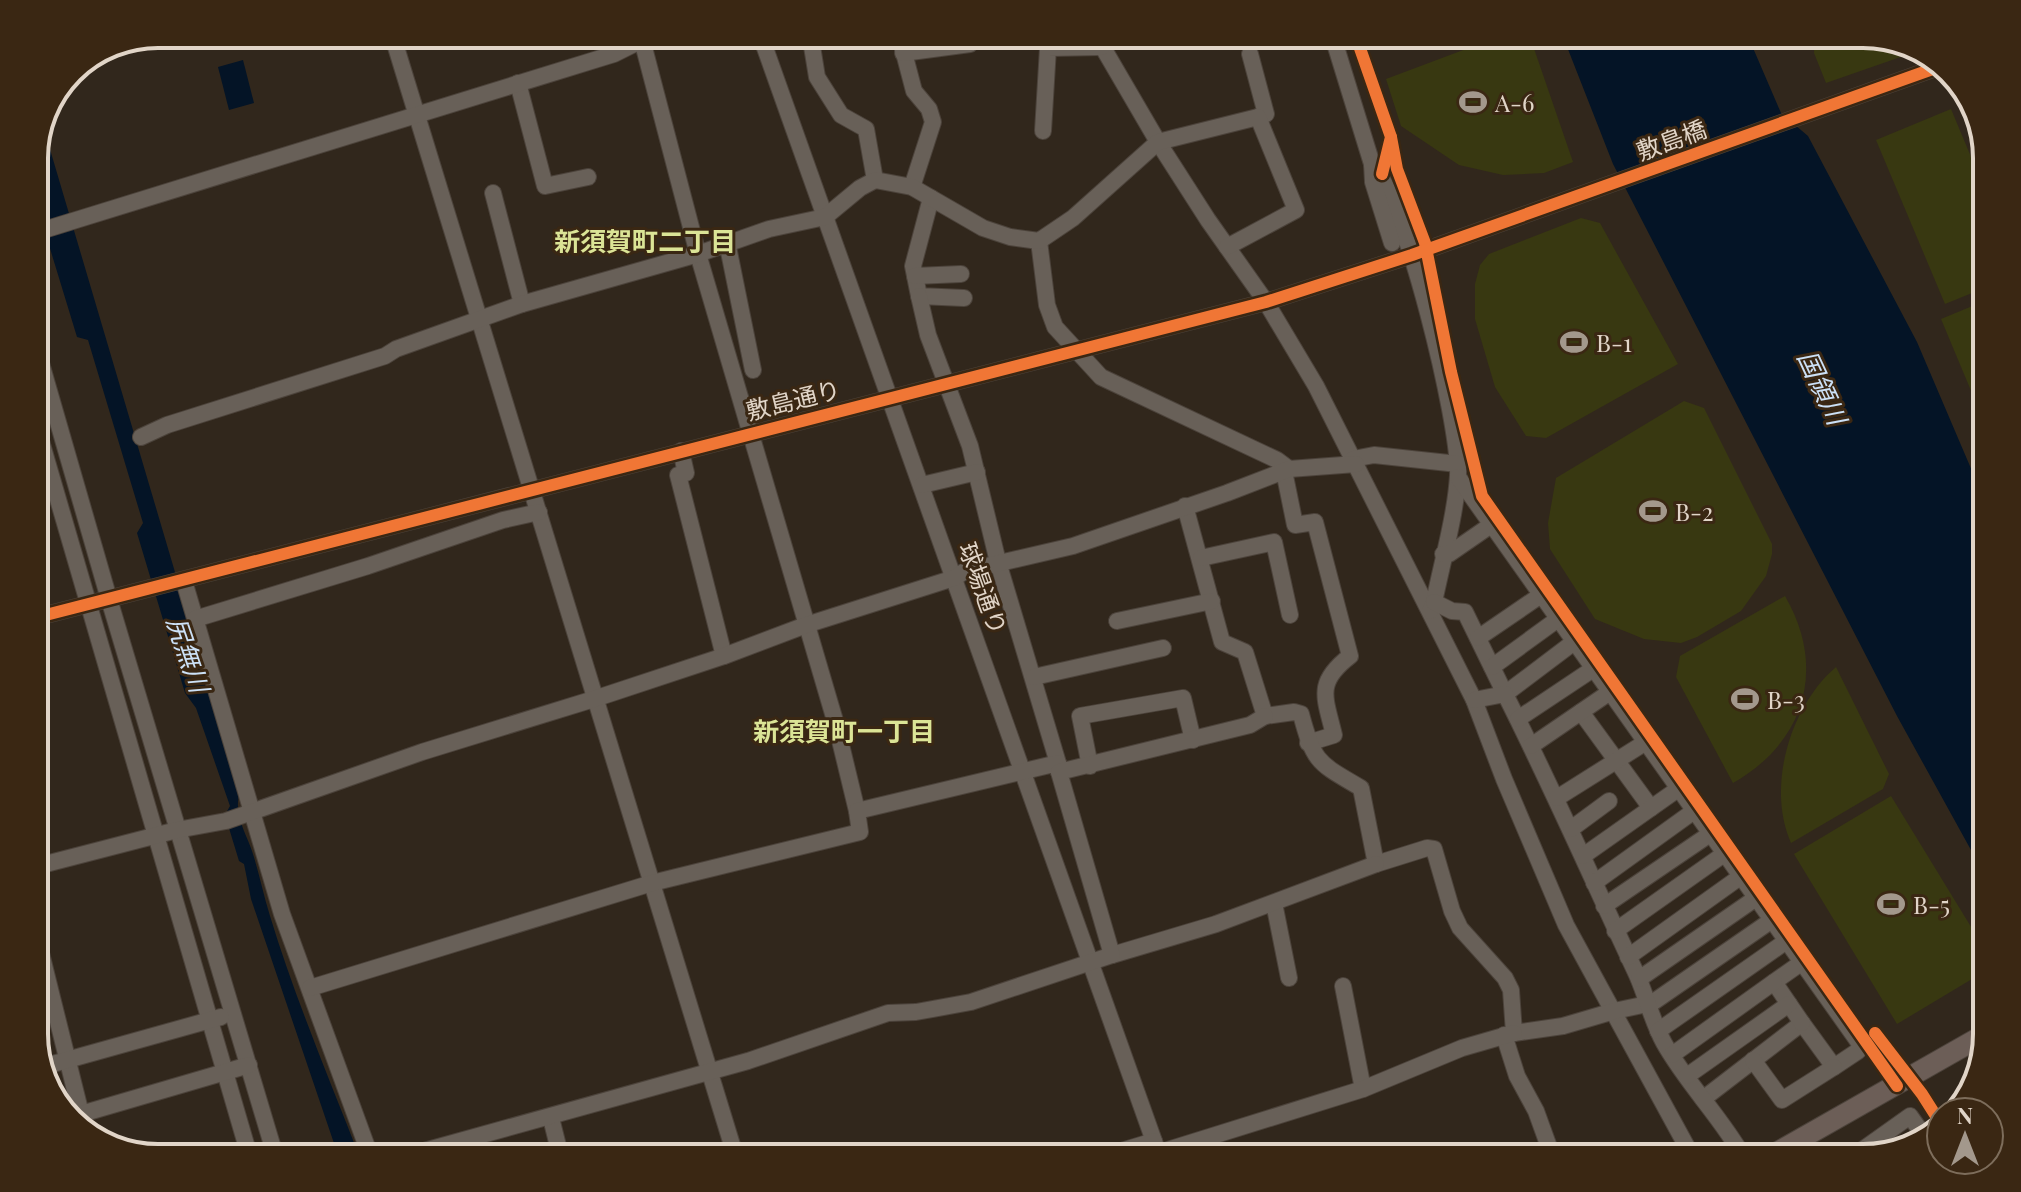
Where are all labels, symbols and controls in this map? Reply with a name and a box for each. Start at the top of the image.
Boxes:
place label: A-6 [1494,86,1535,118]
sports icon: A-6 [1458,87,1488,117]
street label: 敷島橋 [1632,112,1710,166]
district label: 新須賀町二丁目 [554,223,736,258]
place label: B-1 [1596,326,1632,358]
sports icon: B-1 [1559,327,1589,357]
water label: 国領川 [1791,344,1857,432]
street label: 敷島通り [743,372,843,426]
place label: B-2 [1675,495,1713,527]
sports icon: B-2 [1638,496,1668,526]
street label: 球場通り [953,537,1015,639]
water label: 尻無川 [160,611,219,699]
place label: B-3 [1767,683,1805,715]
sports icon: B-3 [1730,684,1760,714]
district label: 新須賀町一丁目 [753,713,935,748]
place label: B-5 [1913,888,1950,920]
sports icon: B-5 [1876,889,1906,919]
north arrow [1925,1096,2005,1176]
text: N [1957,1100,1973,1130]

